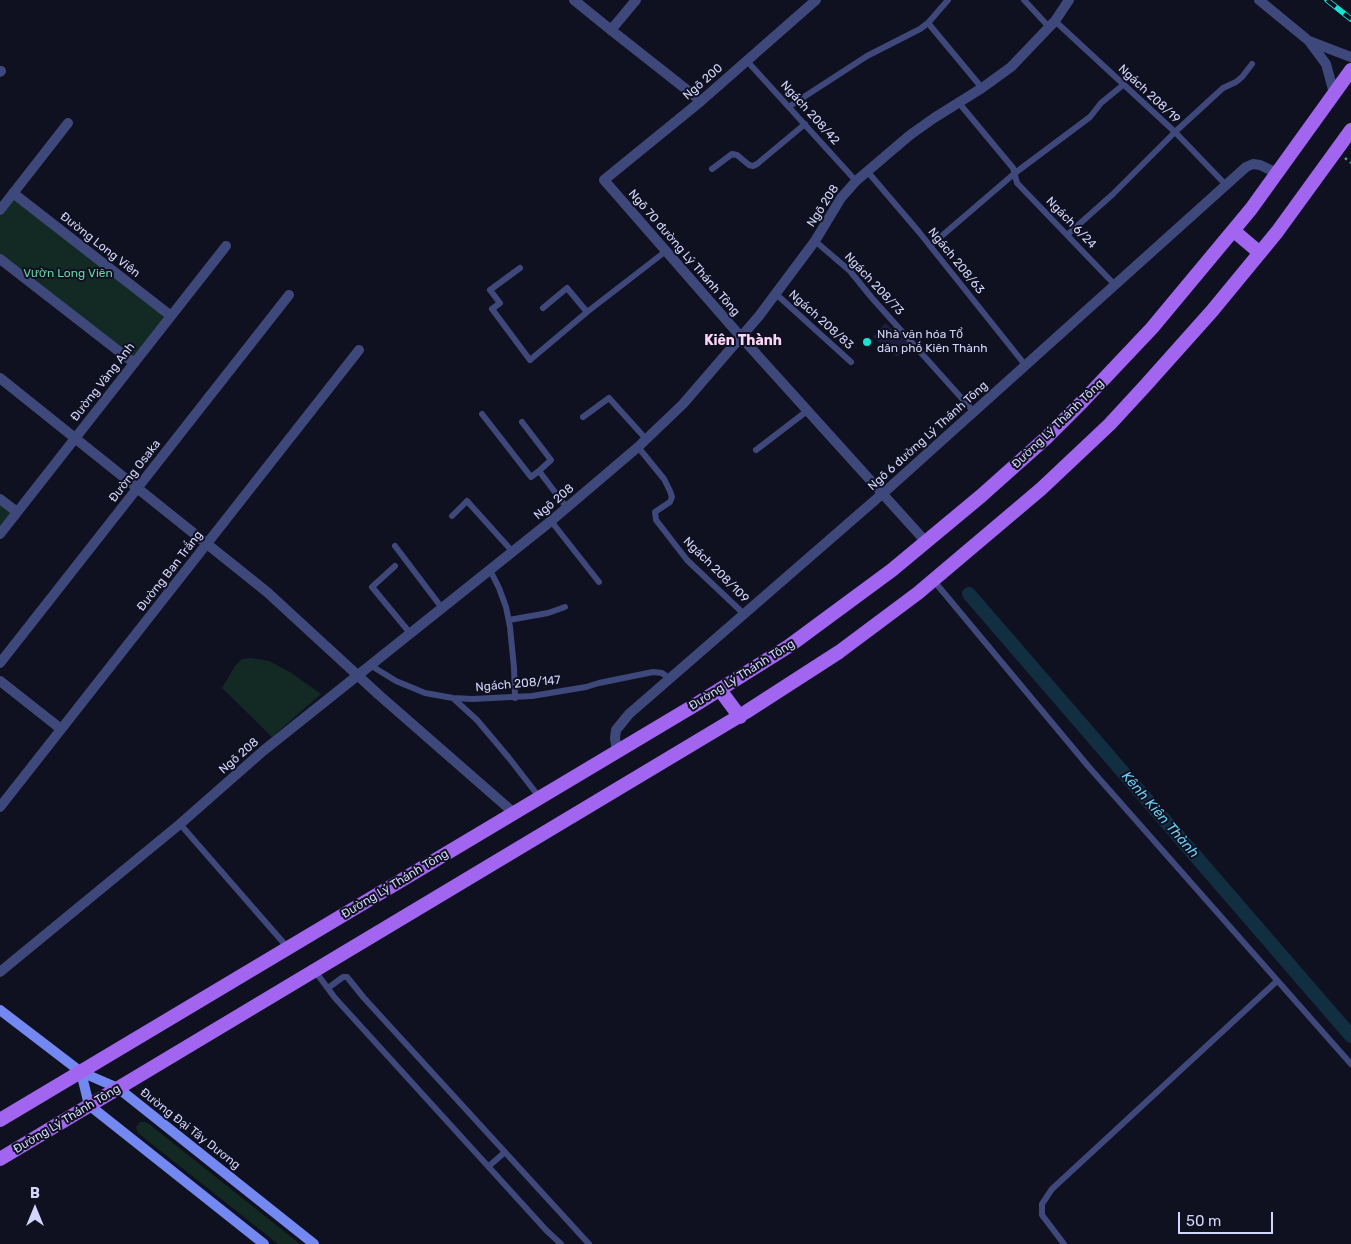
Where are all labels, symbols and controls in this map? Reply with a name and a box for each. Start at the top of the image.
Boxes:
street label: Ngõ 200 [680,61,726,103]
street label: Ngách 208/19 [1115,62,1183,126]
street label: Ngách 208/42 [778,78,842,148]
street label: Ngõ 208 [804,182,842,230]
street label: Ngõ 70 đường Lý Thánh Tông [625,187,743,319]
street label: Ngách 6/24 [1043,194,1099,252]
street label: Đường Long Viên [57,209,143,281]
street label: Ngách 208/63 [925,225,987,297]
street label: Ngách 208/73 [841,250,907,318]
park label: Vườn Long Viên [23,267,113,281]
street label: Ngách 208/83 [786,287,856,353]
place label: Nhà văn hóa Tổ dân phố Kiên Thành [877,328,988,356]
district label: Kiên Thành [704,333,782,349]
marker: Nhà văn hóa Tổ dân phố Kiên Thành [861,336,873,348]
street label: Đường Vàng Anh [68,340,138,424]
street label: Đường Lý Thánh Tông [1009,376,1107,472]
street label: Ngõ 6 đường Lý Thánh Tông [865,378,991,494]
street label: Đường Osaka [106,437,164,505]
street label: Ngõ 208 [531,481,577,523]
street label: Đường Ban Trắng [134,528,206,614]
street label: Ngách 208/109 [680,534,752,606]
street label: Đường Lý Thánh Tông [686,637,798,713]
street label: Ngách 208/147 [475,673,561,695]
street label: Ngõ 208 [216,735,262,777]
water label: Kênh Kiên Thành [1118,768,1202,862]
street label: Đường Lý Thánh Tông [339,846,451,922]
street label: Đường Lý Thánh Tông [11,1081,123,1157]
street label: Đường Đại Tây Dương [137,1085,243,1173]
north arrow [10,1184,60,1234]
text: B [30,1185,40,1202]
scale bar [1181,1202,1276,1234]
text: 50 m [1186,1212,1221,1230]

